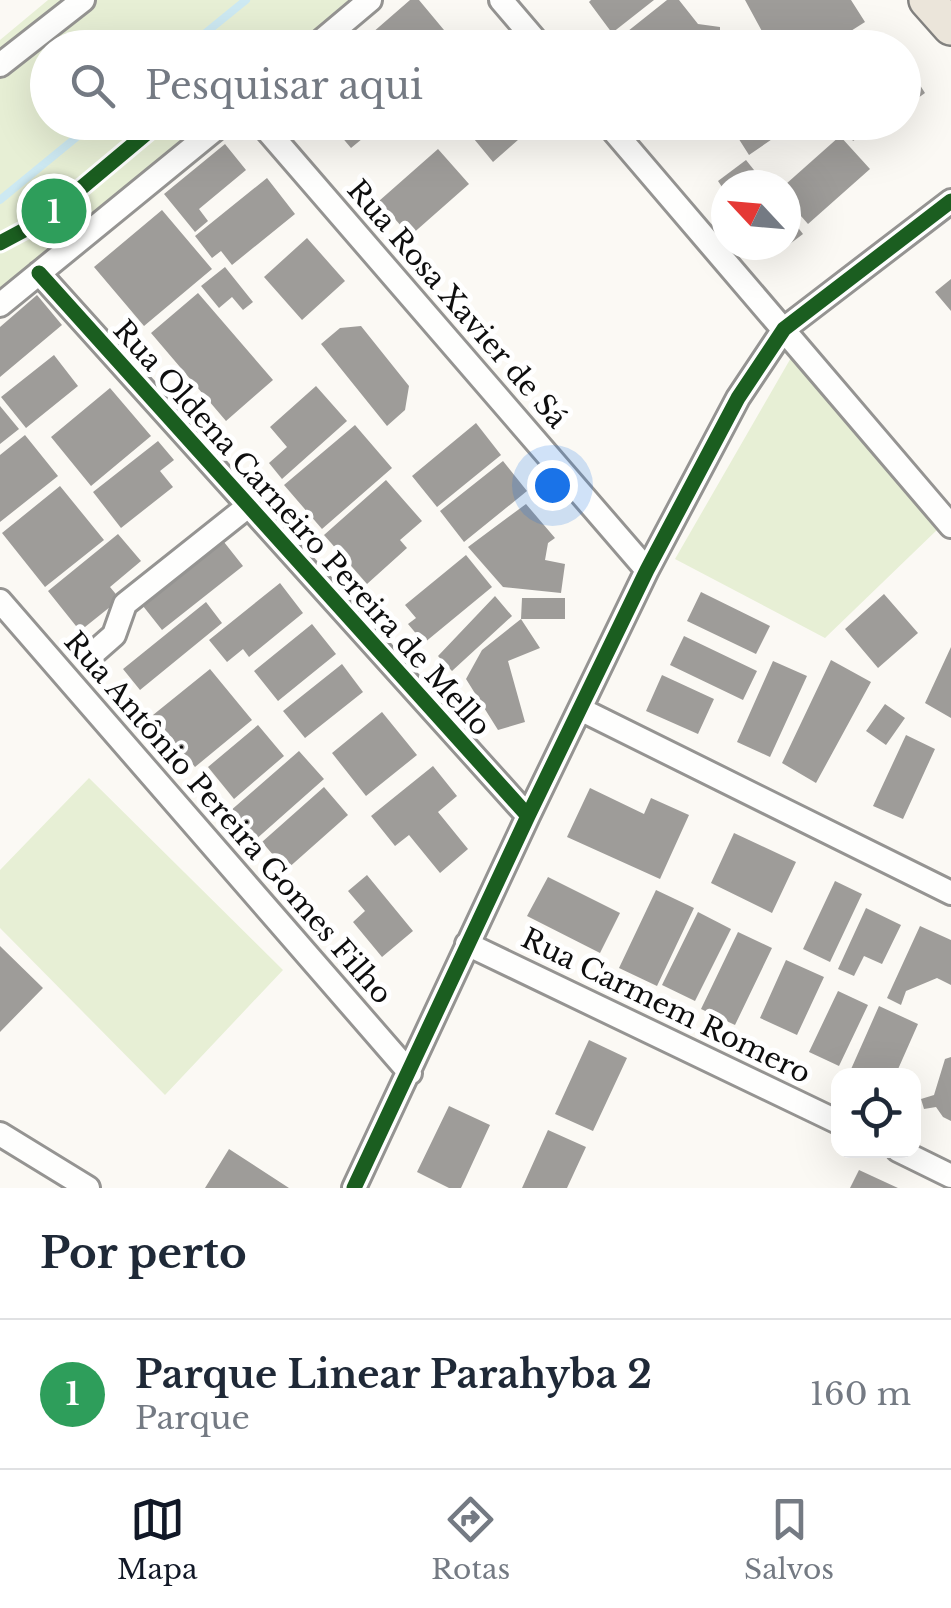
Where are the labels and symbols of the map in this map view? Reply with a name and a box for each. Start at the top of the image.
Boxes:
north arrow [711,170,801,260]
street label: Rua Rosa Xavier de Sá [340,173,575,436]
pin: 1 [22,174,86,248]
street label: Rua Oldena Carneiro Pereira de Mello [106,313,498,743]
your location [527,460,578,511]
street label: Rua Antônio Pereira Gomes Filho [57,625,399,1011]
street label: Rua Carmem Romero [516,921,816,1091]

